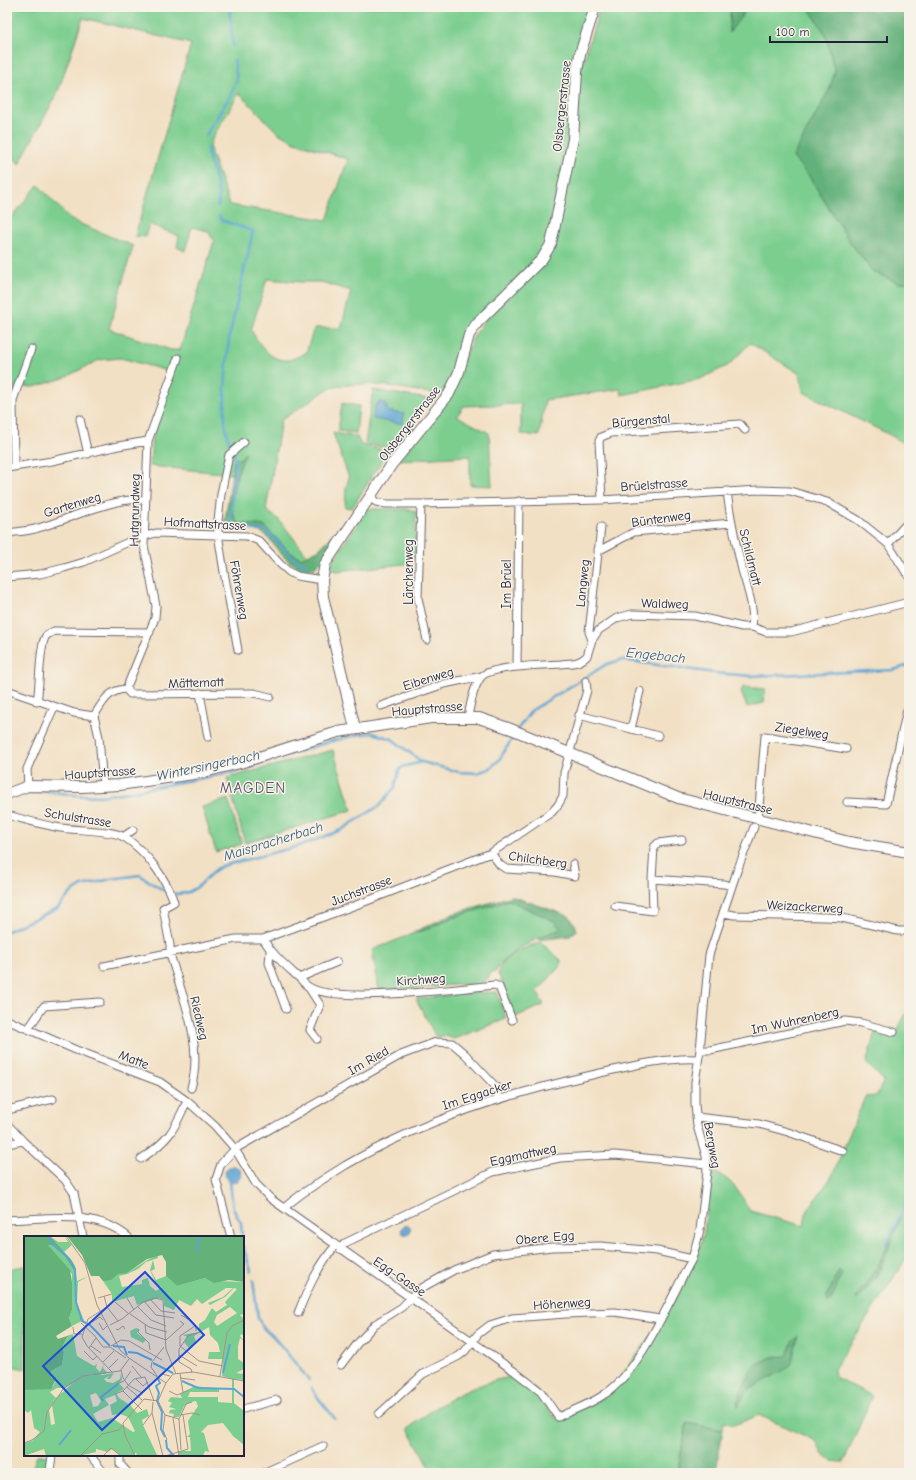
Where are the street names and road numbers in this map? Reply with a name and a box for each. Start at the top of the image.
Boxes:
street label: Olsbergerstrasse [549,59,574,152]
street label: Olsbergerstrasse [375,382,444,464]
street label: Bürgenstal [611,410,671,431]
street label: Hutgrundweg [126,473,143,547]
street label: Brüelstrasse [620,475,689,494]
street label: Gartenweg [42,489,103,520]
street label: Büntenweg [630,507,692,530]
street label: Hofmattstrasse [163,514,247,533]
street label: Schildmatt [736,527,765,588]
street label: Lärchenweg [401,539,416,605]
street label: Langweg [573,558,592,608]
street label: Föhrenweg [227,559,252,621]
street label: Im Brüel [499,559,514,609]
street label: Waldweg [641,595,689,612]
street label: Eibenweg [401,664,455,693]
street label: Mättematt [168,674,226,691]
street label: Hauptstrasse [391,698,464,719]
street label: Ziegelweg [774,719,830,742]
street label: Hauptstrasse [64,762,137,782]
street label: Hauptstrasse [701,786,775,818]
street label: Schulstrasse [43,805,113,830]
street label: Chilchberg [508,848,568,871]
street label: Juchstrasse [329,872,394,909]
street label: Weizackerweg [766,897,844,916]
street label: Kirchweg [396,970,446,989]
street label: Riedweg [187,994,212,1042]
street label: Im Wuhrenberg [750,1004,840,1037]
street label: Im Ried [345,1043,391,1078]
street label: Matte [117,1047,152,1072]
street label: Im Eggacker [440,1076,515,1113]
street label: Bergweg [701,1121,724,1170]
street label: Eggmattweg [489,1140,558,1169]
street label: Obere Egg [515,1227,575,1248]
street label: Egg-Gasse [371,1253,429,1300]
street label: Höhenweg [533,1294,591,1313]

